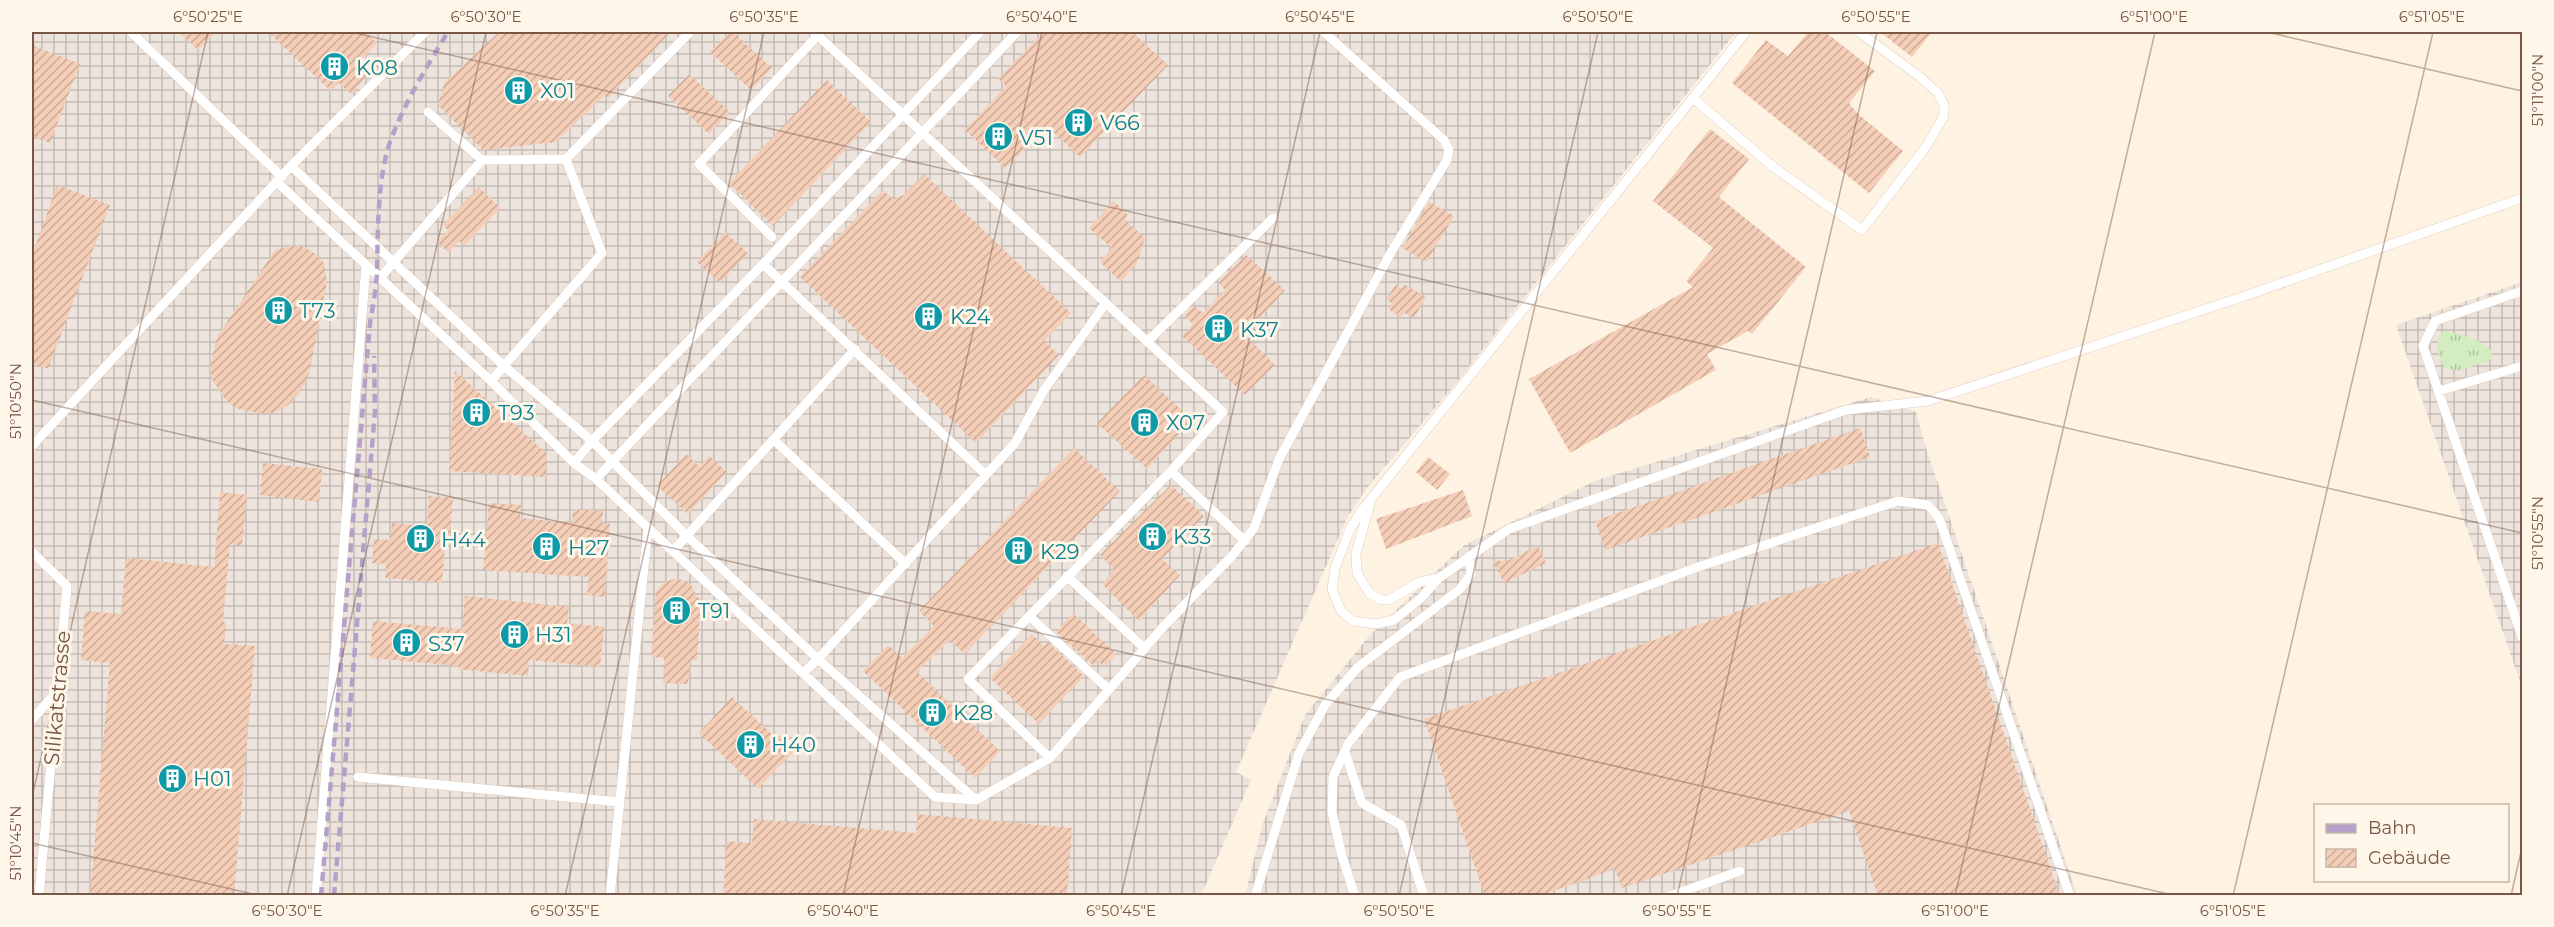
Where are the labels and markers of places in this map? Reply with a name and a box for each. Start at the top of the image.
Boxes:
building icon: K08 [319,51,351,83]
place label: K08 [356,55,398,80]
building icon: X01 [503,74,535,106]
place label: X01 [540,78,575,103]
building icon: V66 [1063,106,1095,138]
place label: V66 [1100,110,1140,135]
building icon: V51 [982,121,1014,153]
place label: V51 [1019,125,1053,150]
building icon: T73 [262,294,294,326]
place label: T73 [299,298,336,323]
building icon: K24 [913,300,945,332]
place label: K24 [950,304,990,329]
building icon: K37 [1203,313,1235,345]
place label: K37 [1240,317,1279,342]
building icon: T93 [461,396,493,428]
place label: T93 [498,400,534,425]
building icon: X07 [1129,406,1161,438]
place label: X07 [1166,410,1205,435]
building icon: K33 [1136,520,1168,552]
building icon: H44 [404,523,436,555]
place label: K33 [1173,524,1211,549]
place label: H44 [441,527,486,552]
building icon: H27 [531,531,563,563]
place label: H27 [568,535,609,560]
building icon: K29 [1003,535,1035,567]
place label: K29 [1040,539,1080,564]
building icon: T91 [661,594,693,626]
place label: T91 [698,598,730,623]
building icon: H31 [498,618,530,650]
place label: H31 [535,622,572,647]
building icon: S37 [391,627,423,659]
place label: S37 [428,631,465,656]
building icon: K28 [916,696,948,728]
place label: K28 [953,700,993,725]
building icon: H40 [734,728,766,760]
place label: H40 [771,732,816,757]
building icon: H01 [156,762,188,794]
place label: H01 [193,766,232,791]

